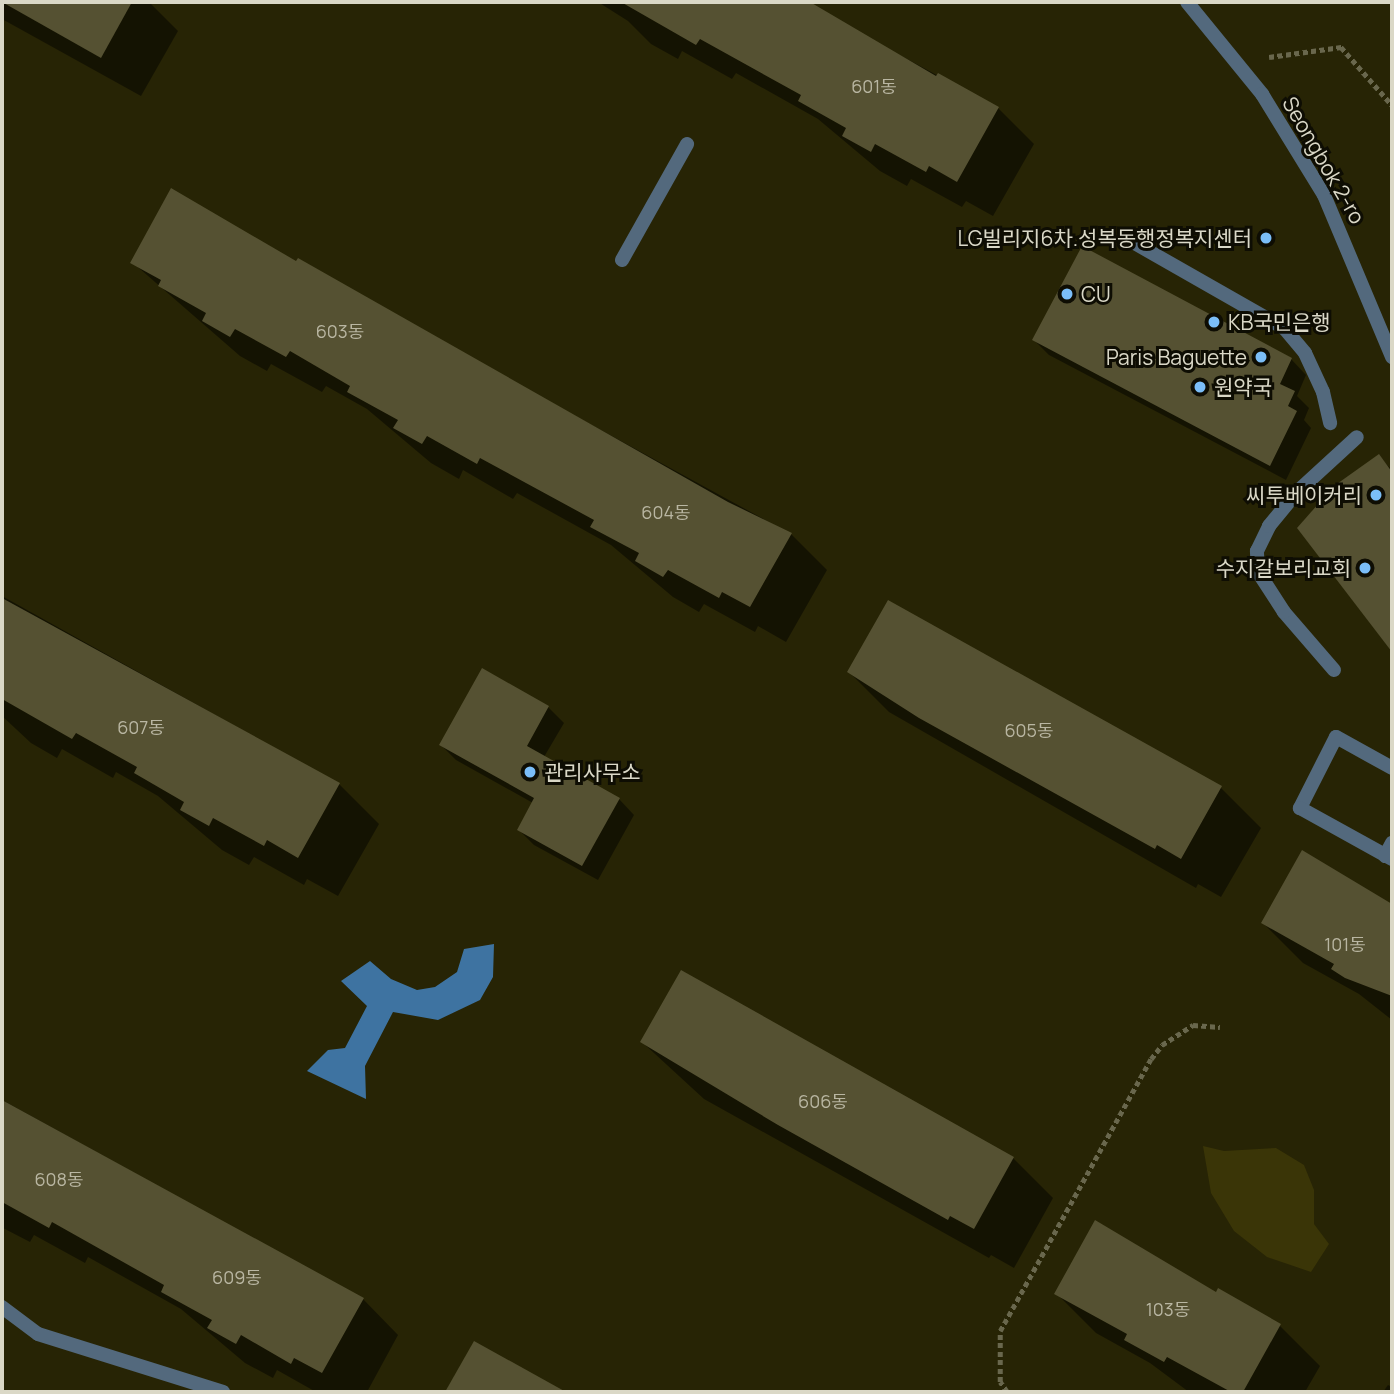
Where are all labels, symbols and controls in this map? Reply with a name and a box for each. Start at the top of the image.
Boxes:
house number: 601동 [851,75,897,97]
street label: Seongbok 2-ro [1277,92,1371,228]
place label: LG빌리지6차.성복동행정복지센터 [957,225,1252,251]
marker: LG빌리지6차.성복동행정복지센터 [1258,230,1274,246]
place label: CU [1081,281,1111,307]
marker: CU [1059,286,1075,302]
place label: KB국민은행 [1228,309,1331,335]
marker: KB국민은행 [1206,314,1222,330]
house number: 603동 [316,320,364,342]
place label: Paris Baguette [1106,344,1247,370]
marker: Paris Baguette [1253,349,1269,365]
place label: 원약국 [1214,374,1272,400]
marker: 원약국 [1192,379,1208,395]
place label: 씨투베이커리 [1246,482,1362,508]
marker: 씨투베이커리 [1368,487,1384,503]
house number: 604동 [641,501,691,523]
place label: 수지갈보리교회 [1216,555,1351,581]
marker: 수지갈보리교회 [1357,560,1373,576]
house number: 607동 [117,716,165,738]
house number: 605동 [1004,719,1054,741]
place label: 관리사무소 [544,759,641,785]
marker: 관리사무소 [522,764,538,780]
house number: 101동 [1324,933,1366,955]
house number: 606동 [798,1090,848,1112]
house number: 608동 [34,1168,84,1190]
house number: 609동 [212,1266,262,1288]
house number: 103동 [1146,1298,1190,1320]

